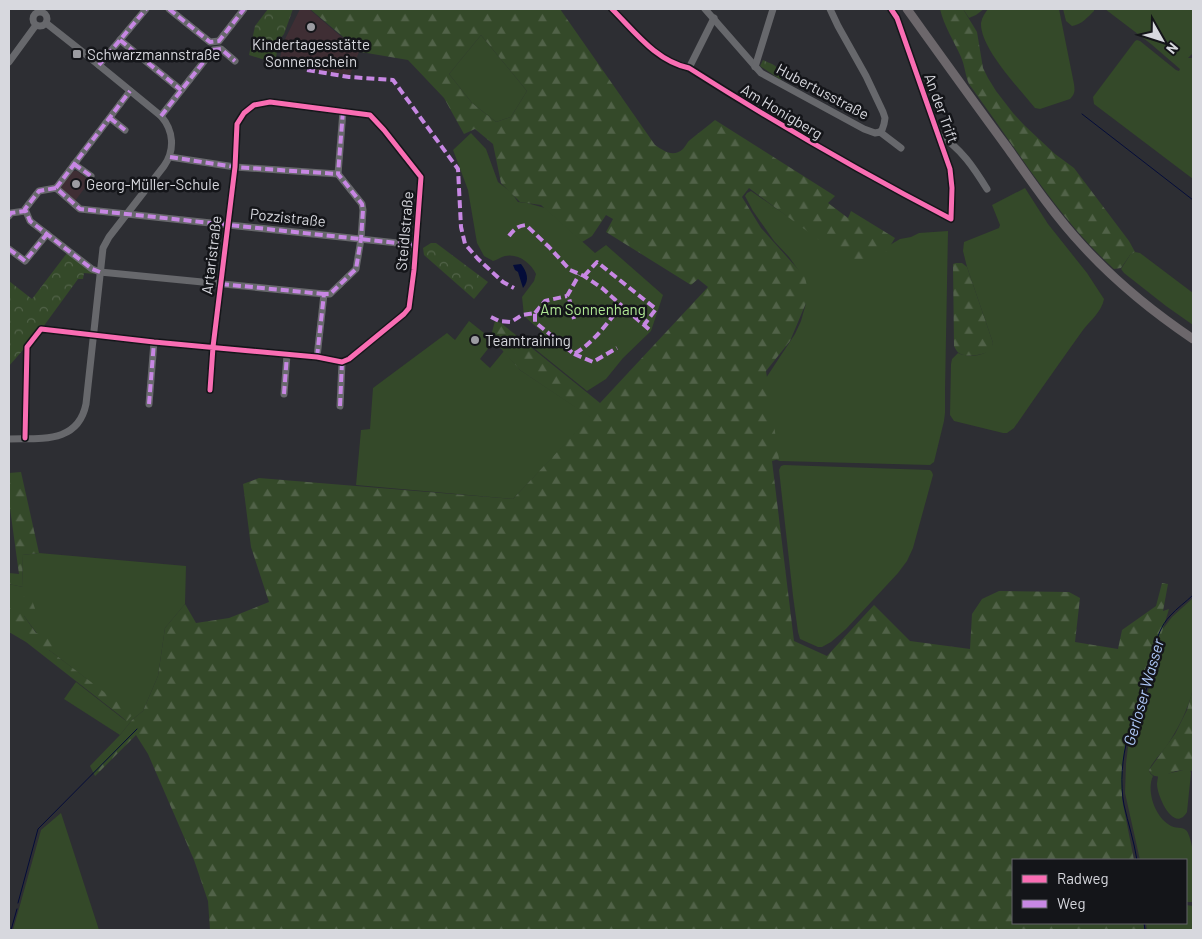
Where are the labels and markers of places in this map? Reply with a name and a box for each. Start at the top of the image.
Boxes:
marker: Kindertagesstätte Sonnenschein [305,21,317,33]
place label: Kindertagesstätte Sonnenschein [252,35,370,70]
place label: Schwarzmannstraße [87,45,220,63]
marker: Schwarzmannstraße [71,48,83,60]
place label: Georg-Müller-Schule [86,175,220,193]
marker: Georg-Müller-Schule [70,178,82,190]
place label: Teamtraining [485,331,571,349]
marker: Teamtraining [469,334,481,346]

